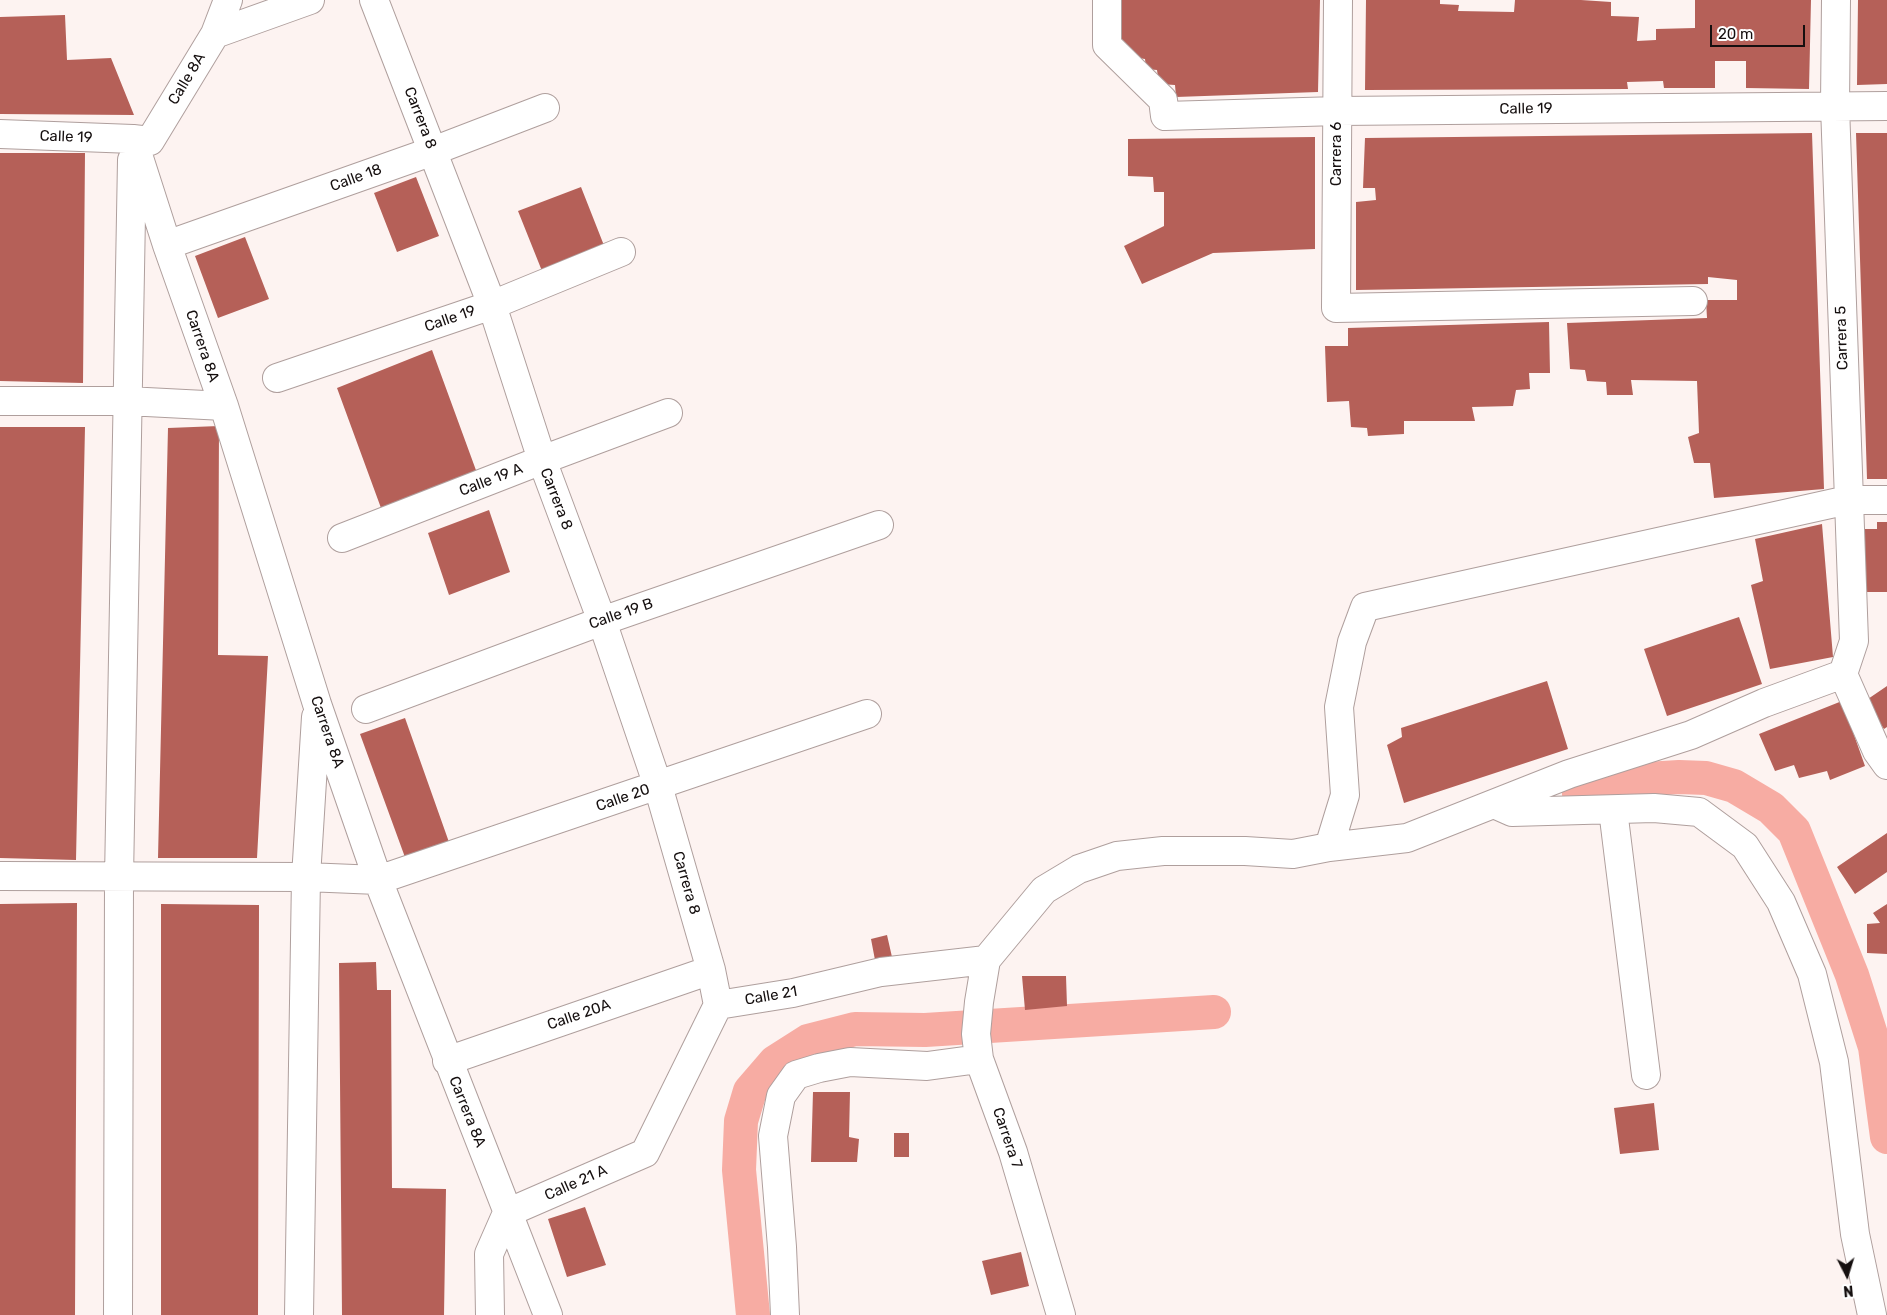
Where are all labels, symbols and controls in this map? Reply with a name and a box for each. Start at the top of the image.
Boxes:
scale bar [1712,15,1807,47]
text: 20 m [1718,25,1753,43]
street label: Calle 8A [165,50,209,108]
street label: Carrera 8 [400,84,440,152]
street label: Calle 19 [1499,100,1553,118]
street label: Carrera 6 [1328,122,1346,186]
street label: Calle 19 [39,127,93,147]
street label: Calle 18 [328,160,384,196]
street label: Calle 19 [422,302,478,336]
street label: Carrera 5 [1832,306,1852,370]
street label: Carrera 8A [181,308,223,384]
street label: Calle 19 A [457,460,525,500]
street label: Carrera 8 [536,465,576,533]
street label: Calle 19 B [587,595,655,633]
street label: Carrera 8A [306,694,348,770]
street label: Calle 20 [594,780,652,816]
street label: Carrera 8 [668,849,704,917]
street label: Calle 21 [743,983,799,1009]
street label: Calle 20A [545,996,613,1034]
street label: Carrera 8A [445,1074,489,1150]
street label: Carrera 7 [988,1105,1026,1171]
street label: Calle 21 A [542,1161,610,1205]
north arrow [1822,1250,1872,1300]
text: N [1843,1282,1854,1299]

